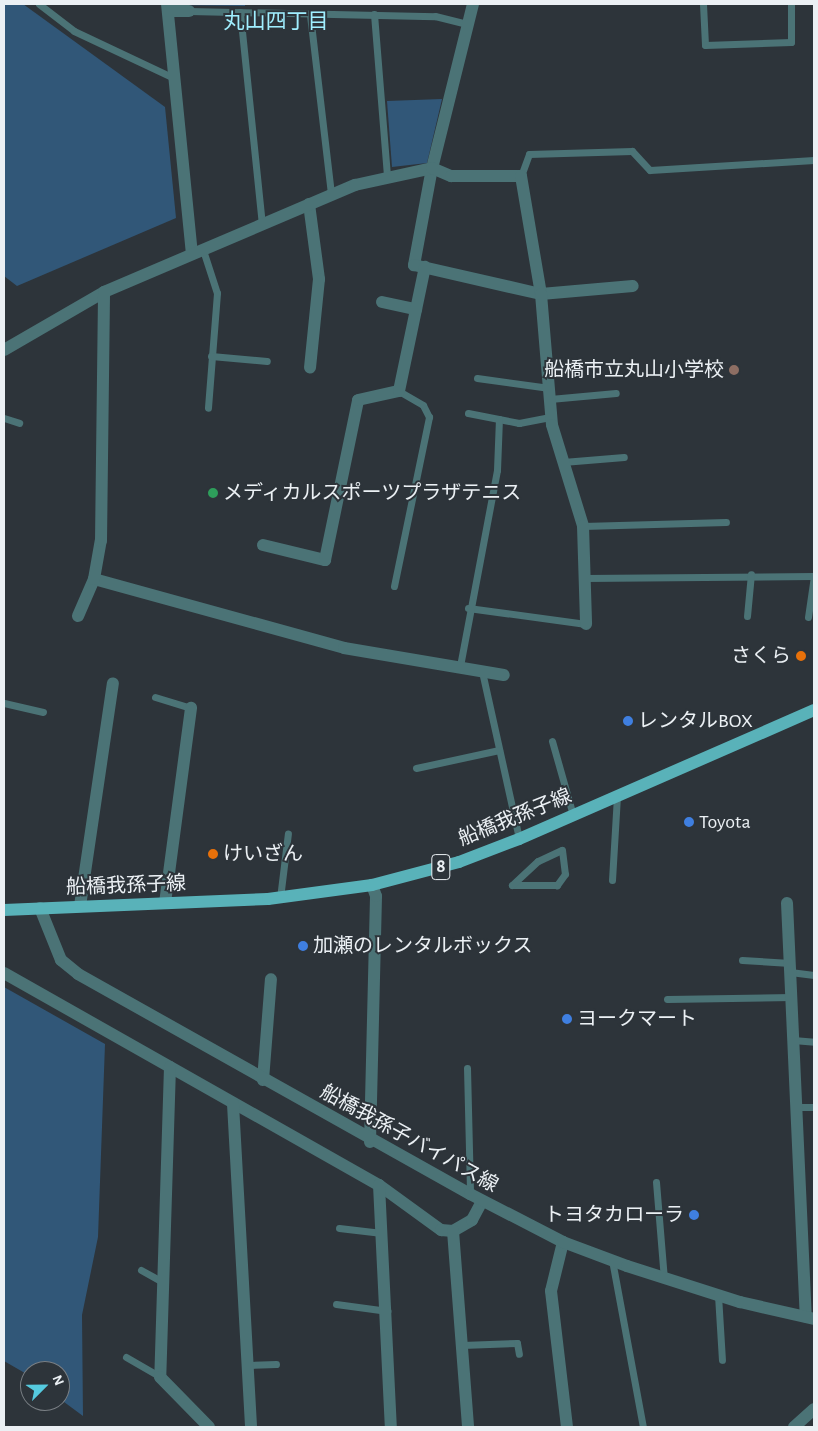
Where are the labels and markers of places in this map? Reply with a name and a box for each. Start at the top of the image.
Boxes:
place label: 船橋市立丸山小学校 [544,358,724,382]
marker: 船橋市立丸山小学校 [728,364,740,376]
place label: メディカルスポーツプラザテニス [223,481,523,505]
marker: メディカルスポーツプラザテニス [207,487,219,499]
place label: さくら [731,644,791,668]
marker: さくら [795,650,807,662]
place label: レンタルBOX [638,709,753,733]
marker: レンタルBOX [622,715,634,727]
place label: Toyota [699,810,751,834]
marker: Toyota [683,816,695,828]
place label: けいざん [223,842,303,866]
marker: けいざん [207,848,219,860]
place label: 加瀬のレンタルボックス [313,934,533,958]
marker: 加瀬のレンタルボックス [297,940,309,952]
place label: ヨークマート [577,1007,697,1031]
marker: ヨークマート [561,1013,573,1025]
place label: トヨタカローラ [544,1203,684,1227]
marker: トヨタカローラ [688,1209,700,1221]

